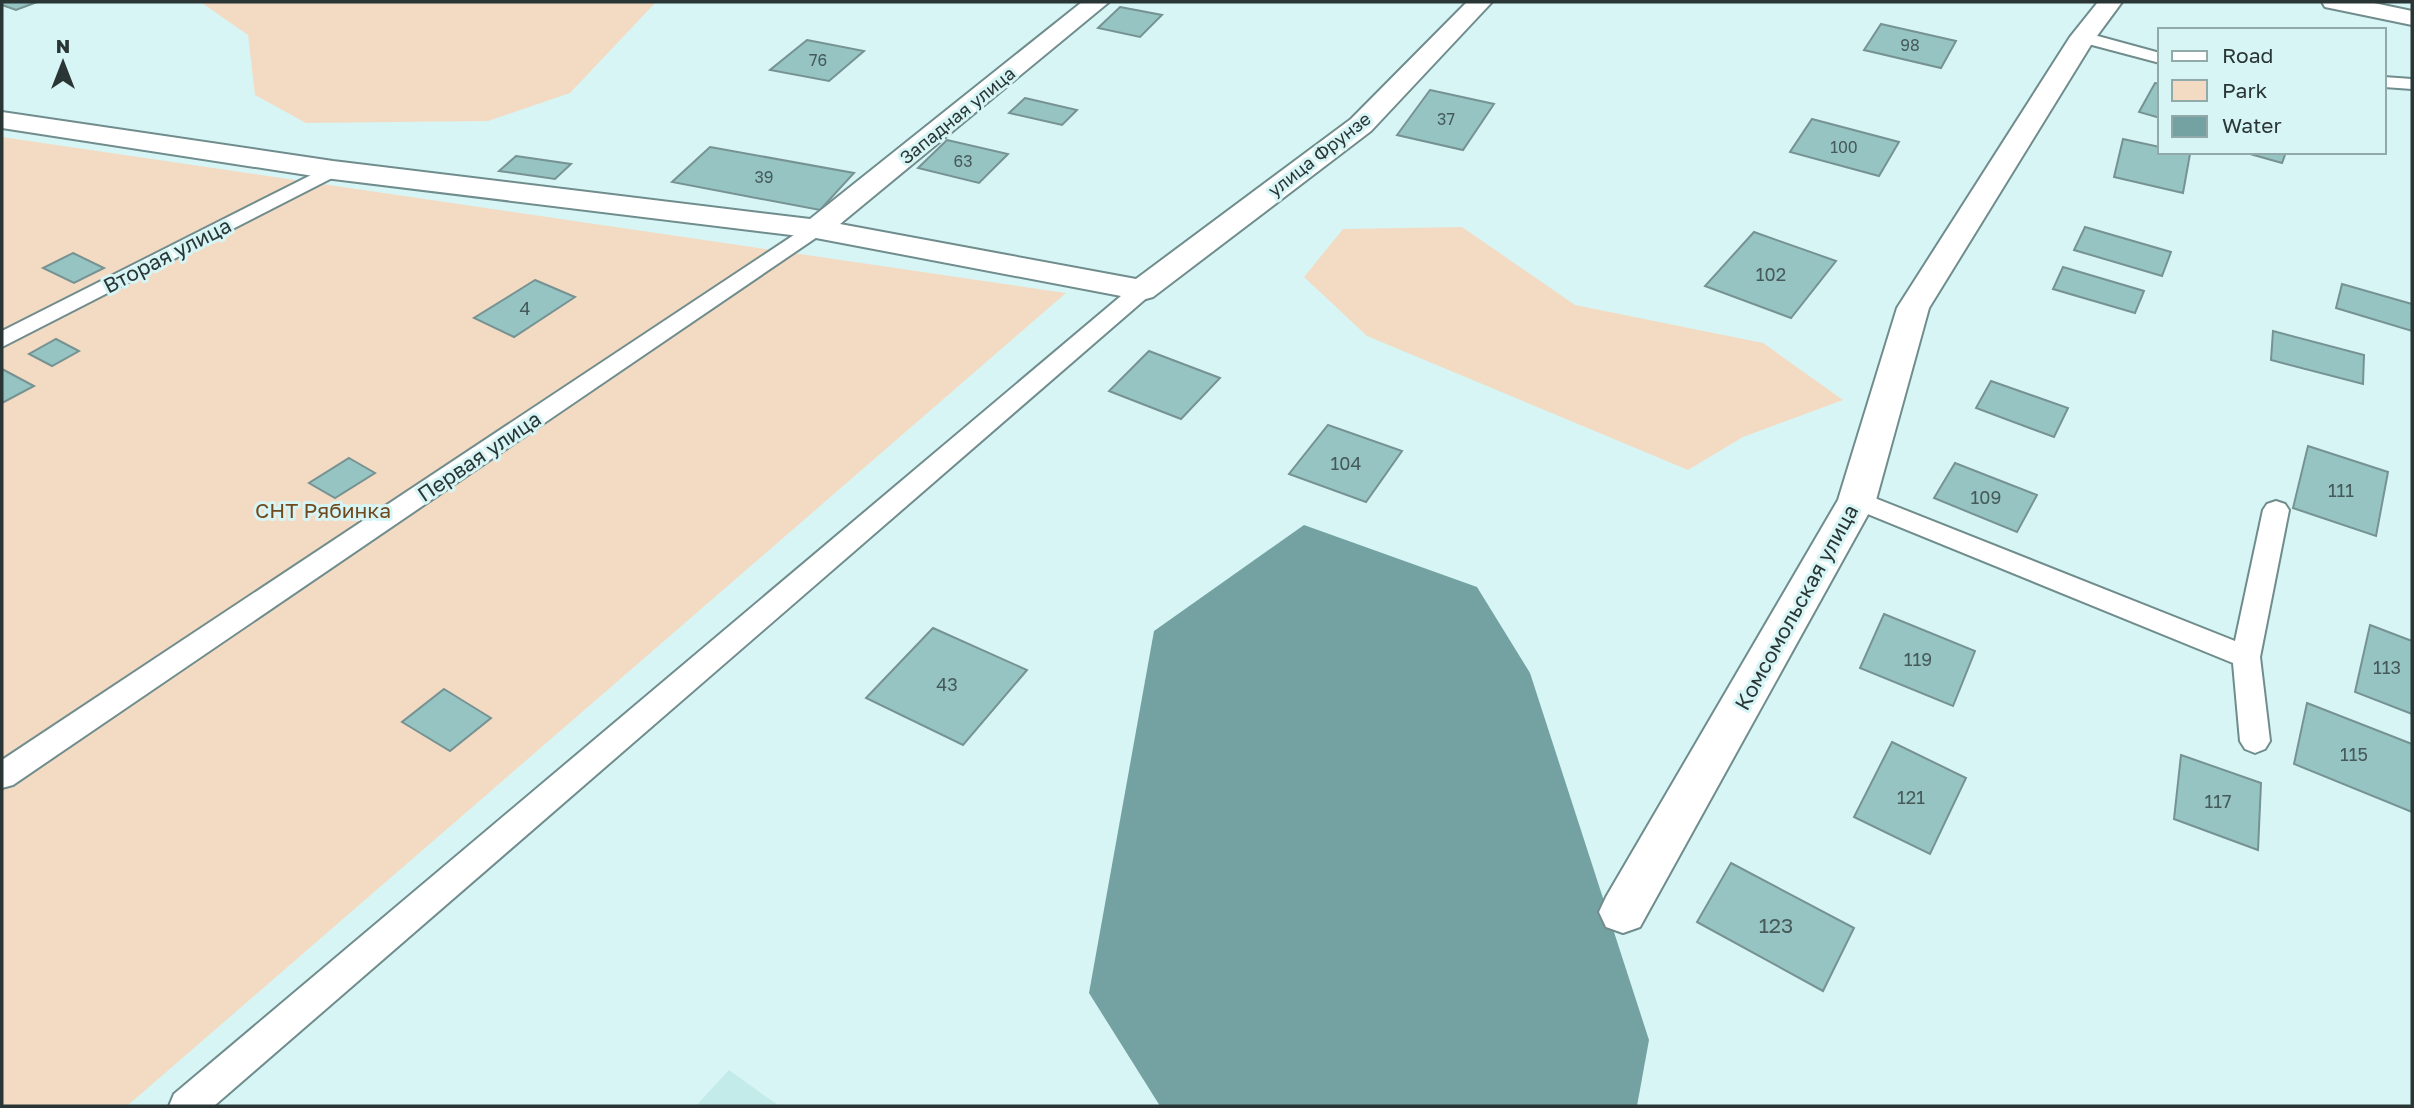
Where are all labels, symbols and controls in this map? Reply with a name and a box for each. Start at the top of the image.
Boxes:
north arrow [28,28,98,98]
legend [2158,28,2386,154]
text: N [56,34,70,57]
house number: 98 [1900,35,1920,55]
text: Road [2222,42,2273,68]
house number: 76 [809,50,827,70]
street label: Западная улица [895,62,1019,168]
text: Park [2222,77,2268,103]
street label: улица Фрунзе [1263,107,1375,201]
house number: 37 [1437,109,1455,129]
text: Water [2222,112,2282,138]
house number: 100 [1830,137,1858,157]
house number: 63 [953,151,973,171]
house number: 39 [754,167,774,187]
street label: Вторая улица [99,212,235,298]
house number: 102 [1756,263,1786,285]
house number: 4 [520,297,531,319]
street label: Первая улица [412,405,546,507]
house number: 104 [1331,452,1361,474]
house number: 111 [2328,479,2354,501]
house number: 109 [1971,486,2001,508]
park label: СНТ Рябинка [255,497,391,523]
street label: Комсомольская улица [1729,500,1863,714]
house number: 119 [1904,648,1932,670]
house number: 113 [2373,656,2401,678]
house number: 43 [936,673,958,695]
house number: 115 [2340,743,2368,765]
house number: 121 [1897,786,1925,808]
house number: 117 [2205,790,2232,812]
house number: 123 [1759,912,1793,938]

